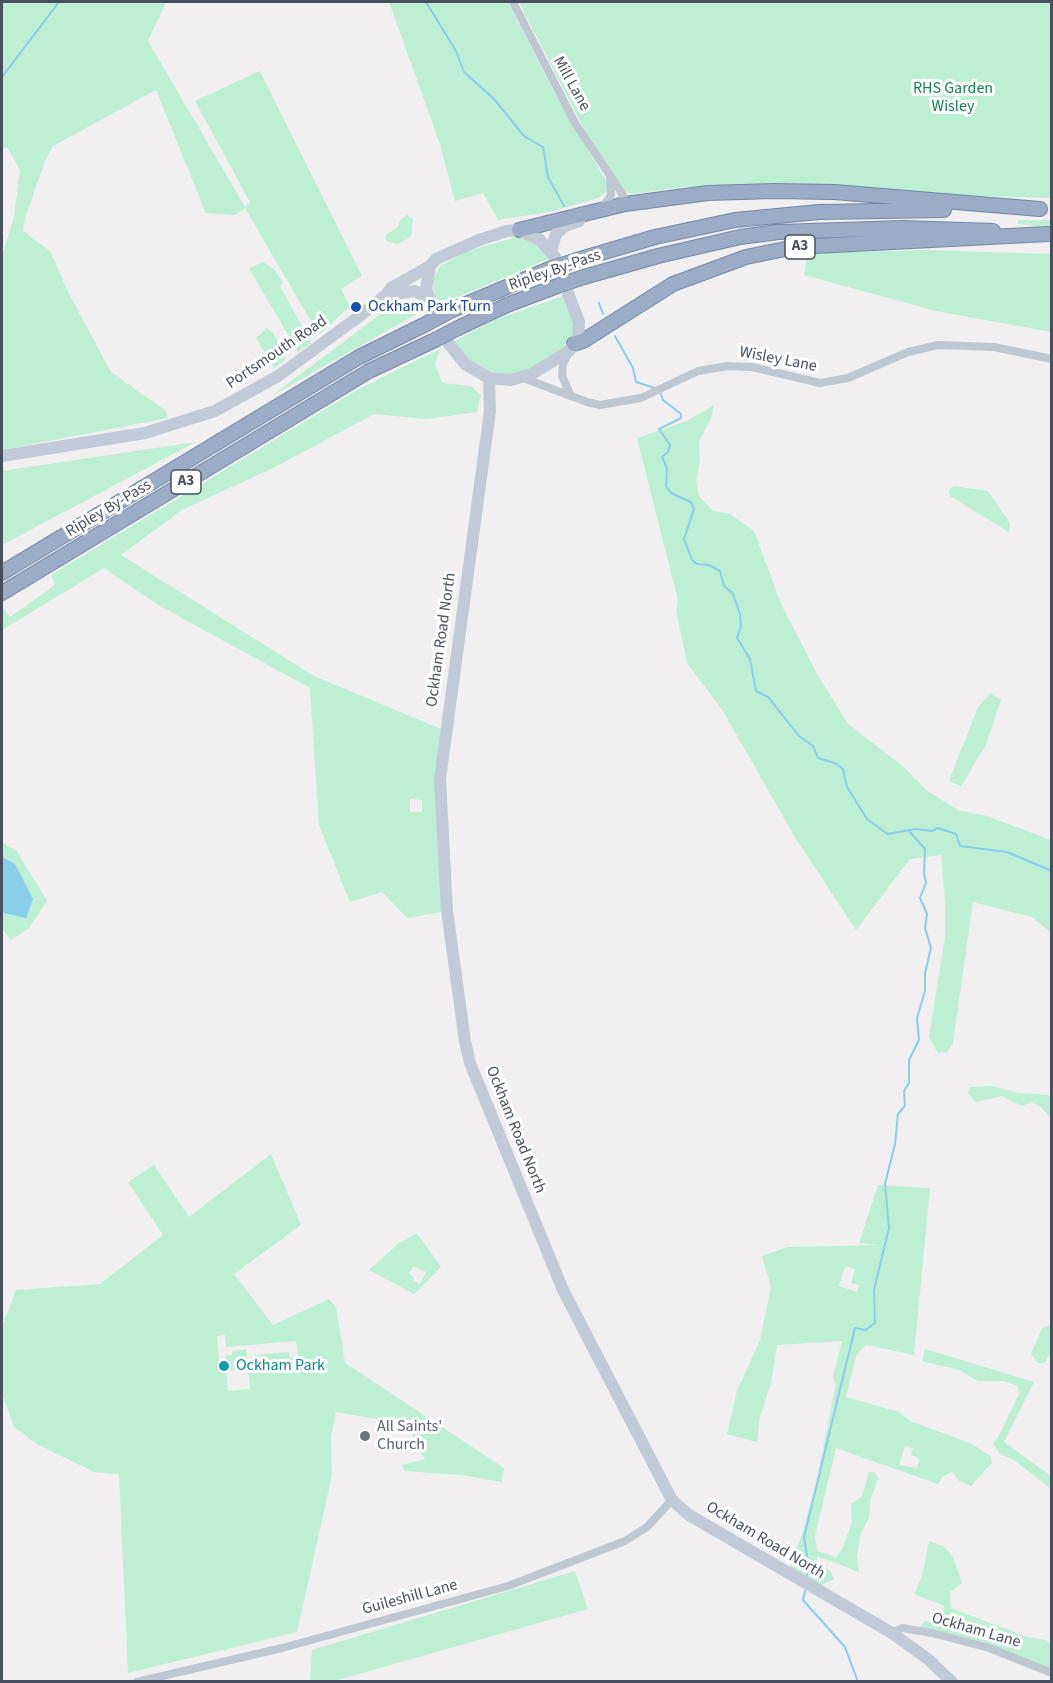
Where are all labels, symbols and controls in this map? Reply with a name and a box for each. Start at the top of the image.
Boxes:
street label: Mill Lane [548,53,594,115]
park label: RHS Garden Wisley [913,79,993,117]
road number: A3 [785,235,815,259]
street label: Ripley By-Pass [506,246,604,296]
place label: Ockham Park Turn [368,297,491,317]
marker: Ockham Park Turn [349,300,363,314]
street label: Portsmouth Road [223,312,331,394]
street label: Wisley Lane [738,343,818,377]
road number: A3 [171,470,201,494]
street label: Ripley By-Pass [63,476,155,542]
street label: Ockham Road North [423,572,461,708]
street label: Ockham Road North [481,1064,549,1196]
place label: Ockham Park [236,1356,325,1376]
marker: Ockham Park [217,1359,231,1373]
place label: All Saints' Church [377,1417,442,1455]
marker: All Saints' Church [358,1429,372,1443]
street label: Ockham Road North [702,1498,828,1584]
street label: Guileshill Lane [360,1576,460,1620]
street label: Ockham Lane [929,1609,1023,1653]

